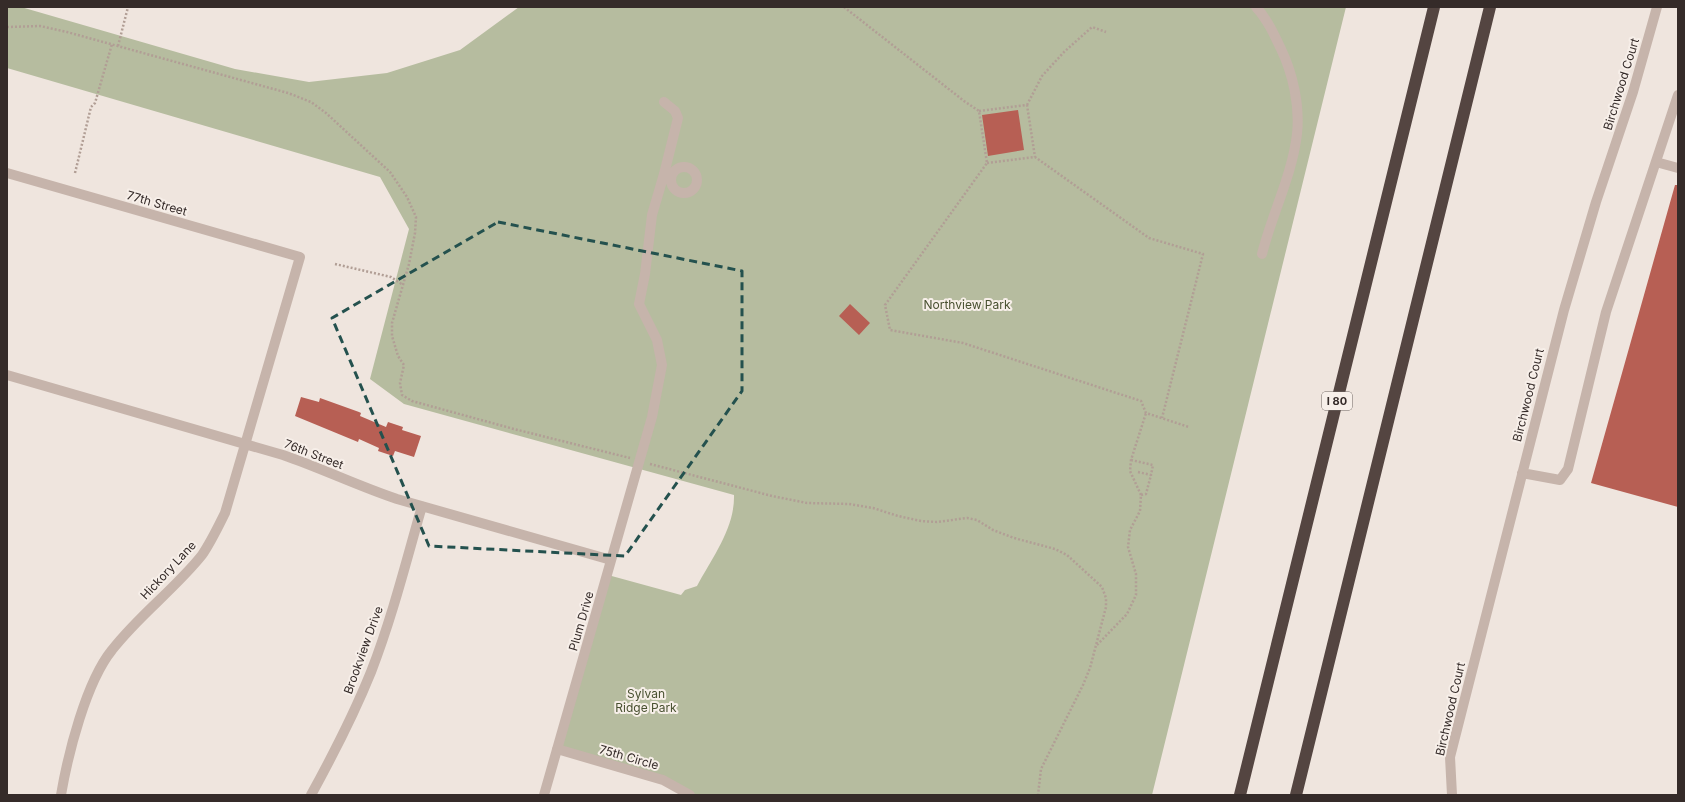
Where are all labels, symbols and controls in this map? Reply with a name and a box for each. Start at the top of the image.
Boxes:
street label: Birchwood Court [1600,36,1642,132]
street label: 77th Street [125,187,189,219]
park label: Northview Park [923,297,1011,312]
street label: Birchwood Court [1509,347,1547,443]
road number: I 80 [1322,392,1352,410]
street label: 76th Street [282,436,346,472]
street label: Hickory Lane [137,538,199,602]
street label: Plum Drive [565,589,597,653]
street label: Brookview Drive [340,604,386,696]
street label: Birchwood Court [1432,661,1468,757]
park label: Sylvan Ridge Park [615,686,677,715]
street label: 75th Circle [598,741,660,773]

